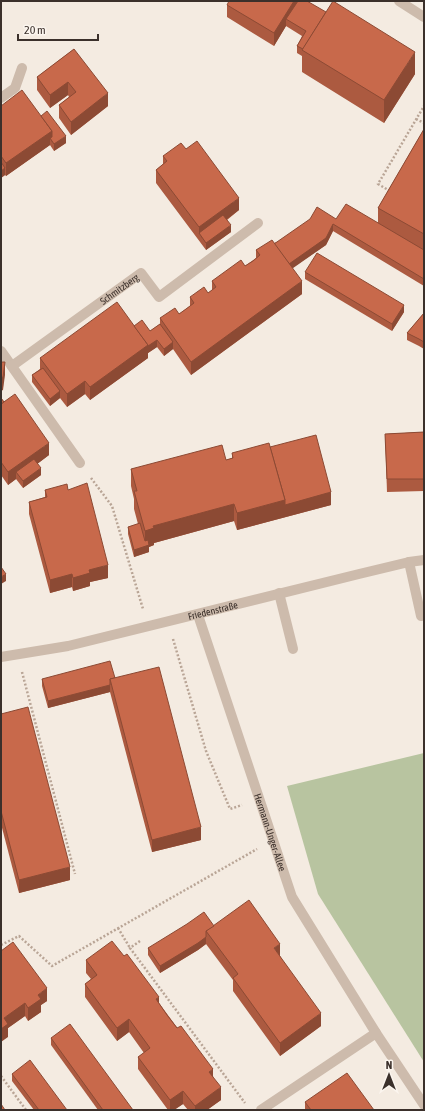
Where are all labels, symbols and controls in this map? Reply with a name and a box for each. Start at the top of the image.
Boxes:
scale bar [18,16,98,42]
text: 20 m [24,23,46,37]
street label: Schmitzberg [98,271,141,307]
street label: Friedenstraße [187,599,239,622]
street label: Hermann-Unger-Allee [252,792,288,873]
north arrow [369,1055,409,1095]
text: N [386,1059,392,1071]

